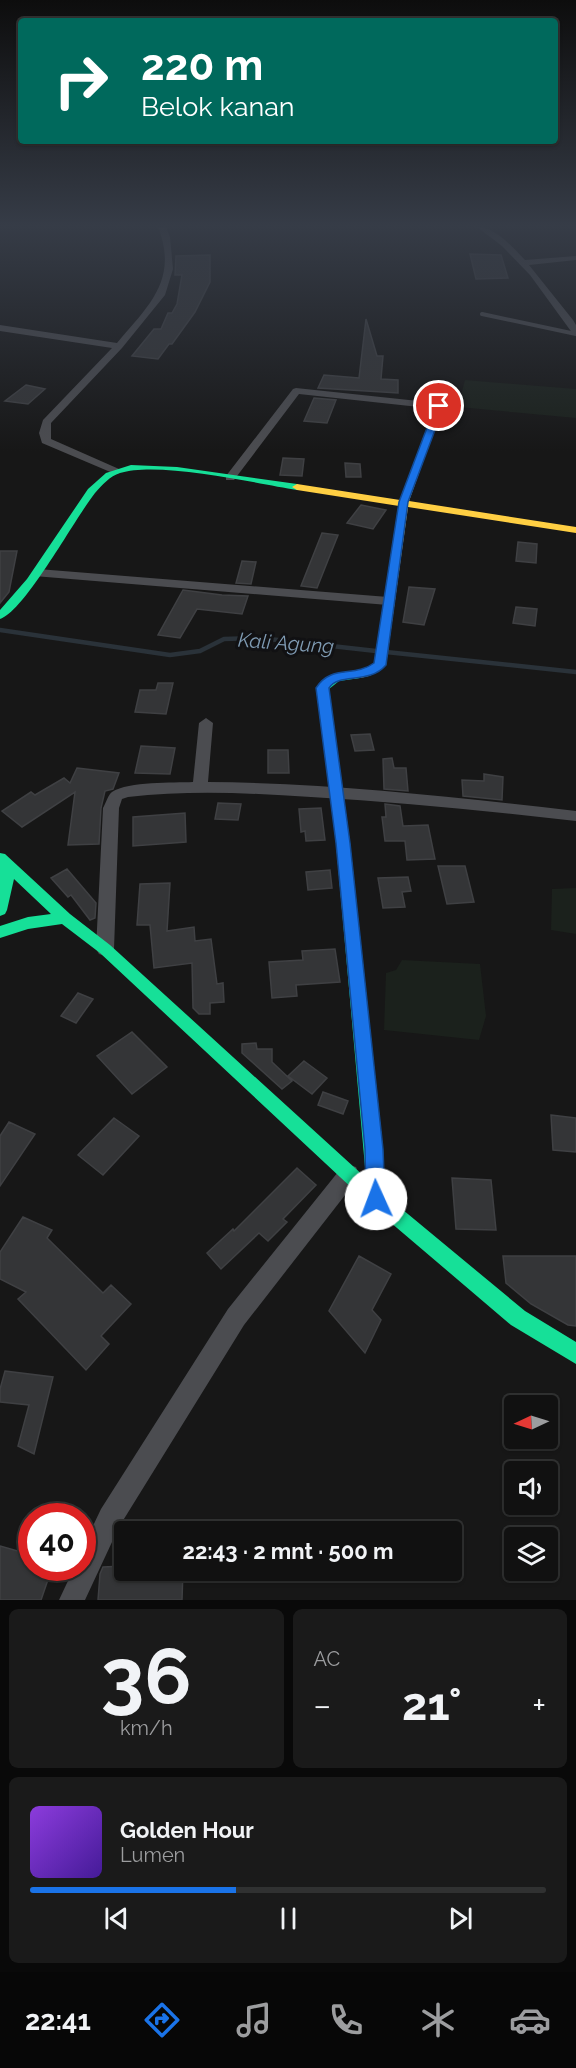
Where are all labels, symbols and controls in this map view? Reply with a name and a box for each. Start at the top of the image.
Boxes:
text: 220 m [141,41,263,90]
icon: right [42,42,120,120]
text: Belok kanan [141,91,295,122]
pin [413,380,464,431]
icon: arrive [422,389,455,422]
water label: Kali Agung [237,628,335,658]
position arrow [344,1167,408,1231]
north arrow [504,1395,558,1449]
map controls [504,1395,558,1581]
button: sound [504,1461,558,1515]
speed limit sign: 40 [18,1503,96,1581]
button: layers [504,1527,558,1581]
text: 22:43 · 2 mnt · 500 m [183,1538,393,1564]
text: 36 [101,1631,192,1722]
text: AC [314,1647,340,1671]
text: 21° [402,1678,462,1731]
text: − [314,1686,331,1725]
text: + [532,1686,546,1725]
text: km/h [120,1716,173,1740]
text: Golden Hour [120,1817,254,1843]
text: Lumen [120,1843,185,1867]
icon: previous [100,1902,133,1935]
icon: pause [272,1902,305,1935]
icon: next [444,1902,477,1935]
icon: directions [141,1999,183,2041]
icon: music [233,1999,275,2041]
icon: phone [325,1999,367,2041]
icon: climate [417,1999,459,2041]
icon: car [509,1999,551,2041]
text: 22:41 [25,2005,91,2036]

